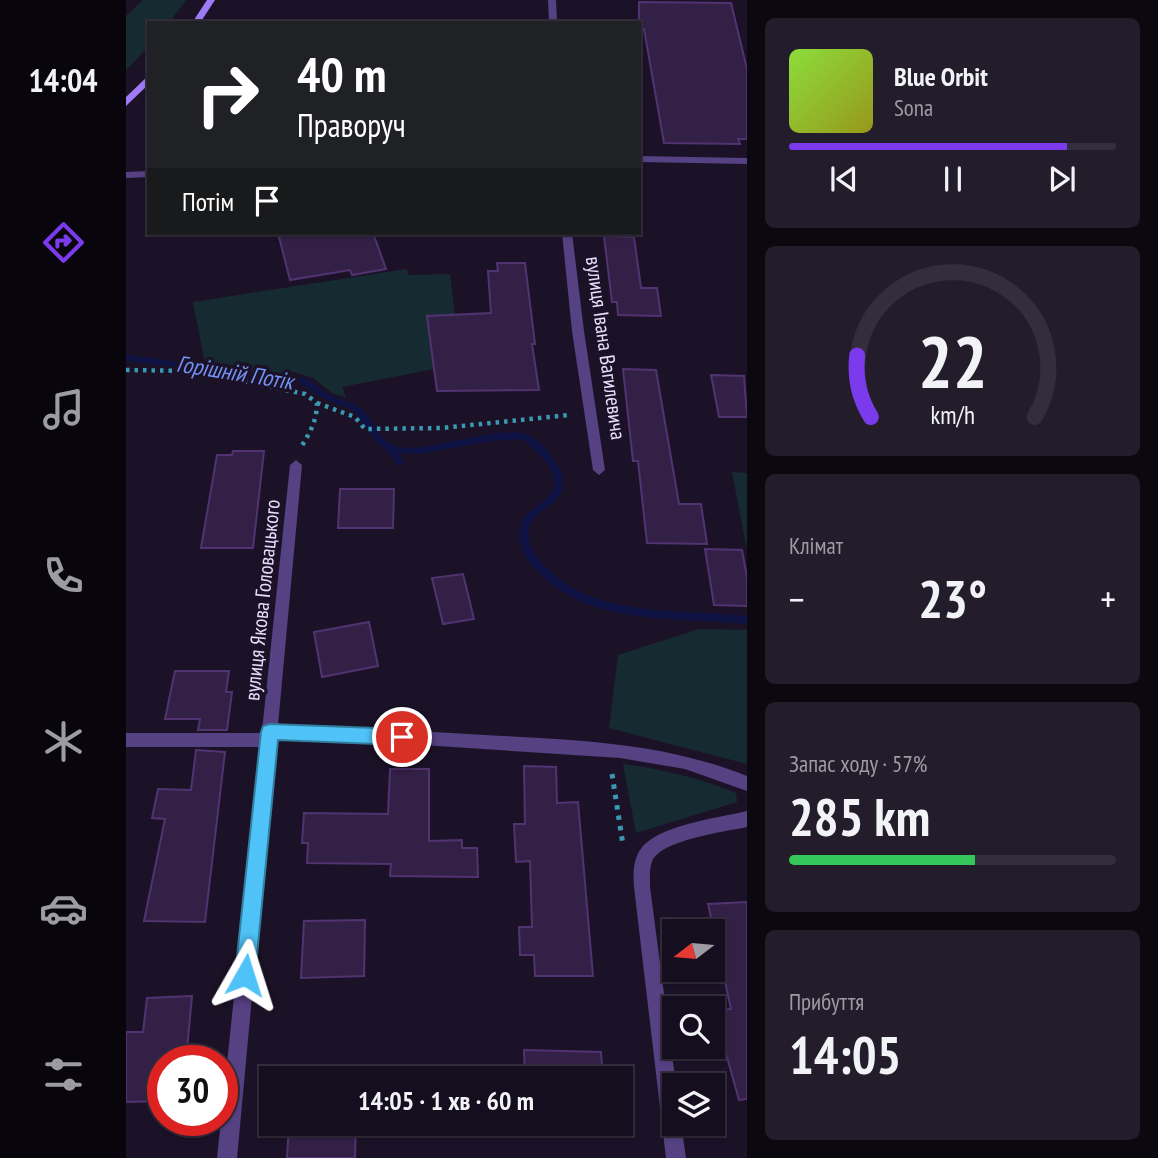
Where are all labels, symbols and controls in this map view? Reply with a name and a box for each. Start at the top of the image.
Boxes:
text: 40 m [297,42,386,106]
icon: right [182,49,273,140]
text: 14:04 [28,59,98,101]
text: Blue Orbit [894,60,988,93]
text: Sona [894,93,933,122]
text: Праворуч [297,104,406,146]
icon: previous [825,160,863,198]
icon: pause [934,160,972,198]
icon: next [1043,160,1081,198]
icon: arrive [248,182,286,220]
text: Потім [182,185,234,218]
icon: directions [39,218,88,267]
street label: вулиця Івана Вагилевича [580,255,632,441]
text: 22 [918,313,987,407]
water label: Горішній Потік [175,348,298,396]
icon: music [39,385,88,434]
text: km/h [930,399,975,431]
street label: вулиця Якова Головацького [238,498,286,702]
text: Клімат [789,531,843,560]
icon: phone [39,551,88,600]
text: 23° [918,565,987,632]
text: − [789,574,805,623]
text: + [1100,574,1116,623]
pin [372,707,432,767]
icon: climate [39,717,88,766]
icon: arrive [383,718,421,756]
text: Запас ходу · 57% [789,749,927,778]
text: 285 km [789,783,930,850]
icon: car [39,884,88,933]
north arrow [662,919,724,982]
map controls [662,919,725,1136]
position arrow [208,938,282,1012]
text: Прибуття [789,987,864,1016]
button: search [662,996,725,1059]
text: 14:05 [789,1021,901,1088]
speed limit sign: 30 [147,1045,238,1136]
icon: filters [39,1050,88,1099]
button: layers [662,1073,725,1136]
text: 14:05 · 1 хв · 60 m [358,1084,534,1117]

